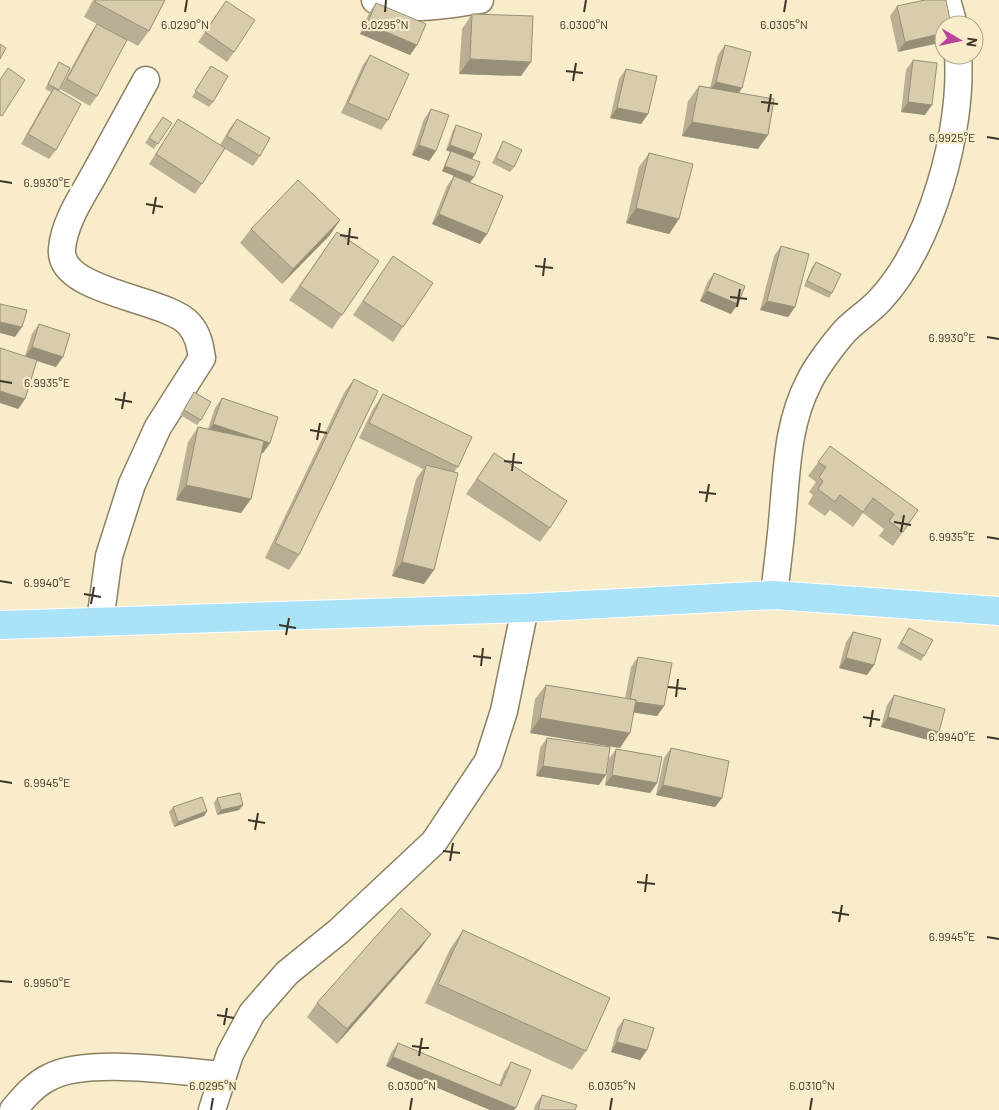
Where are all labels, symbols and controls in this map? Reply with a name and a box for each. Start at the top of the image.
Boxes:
north arrow [934,15,984,65]
text: 6.0290°N [161,17,209,31]
text: 6.0295°N [361,17,409,31]
text: 6.0300°N [560,17,608,31]
text: 6.0305°N [760,17,808,31]
text: N [963,36,981,48]
text: 6.9925°E [929,130,975,144]
text: 6.9930°E [24,175,70,189]
text: 6.9930°E [929,330,975,344]
text: 6.9935°E [24,375,70,389]
text: 6.9935°E [929,529,975,543]
text: 6.9940°E [23,575,71,589]
text: 6.9940°E [928,729,976,743]
text: 6.9945°E [24,775,70,789]
text: 6.9945°E [929,929,975,943]
text: 6.9950°E [24,975,70,989]
text: 6.0295°N [189,1078,237,1092]
text: 6.0300°N [388,1078,436,1092]
text: 6.0305°N [588,1078,636,1092]
text: 6.0310°N [789,1078,835,1092]

